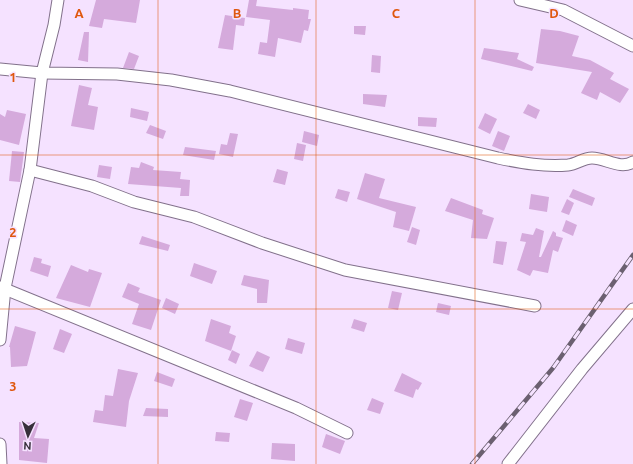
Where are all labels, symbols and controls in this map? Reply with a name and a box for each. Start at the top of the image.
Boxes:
text: A [74,6,84,20]
text: B [233,6,242,20]
text: C [392,6,401,20]
text: D [549,6,559,20]
text: 1 [9,70,17,84]
text: 2 [9,225,17,239]
text: 3 [9,379,17,393]
north arrow [8,416,48,456]
text: N [23,440,32,452]

